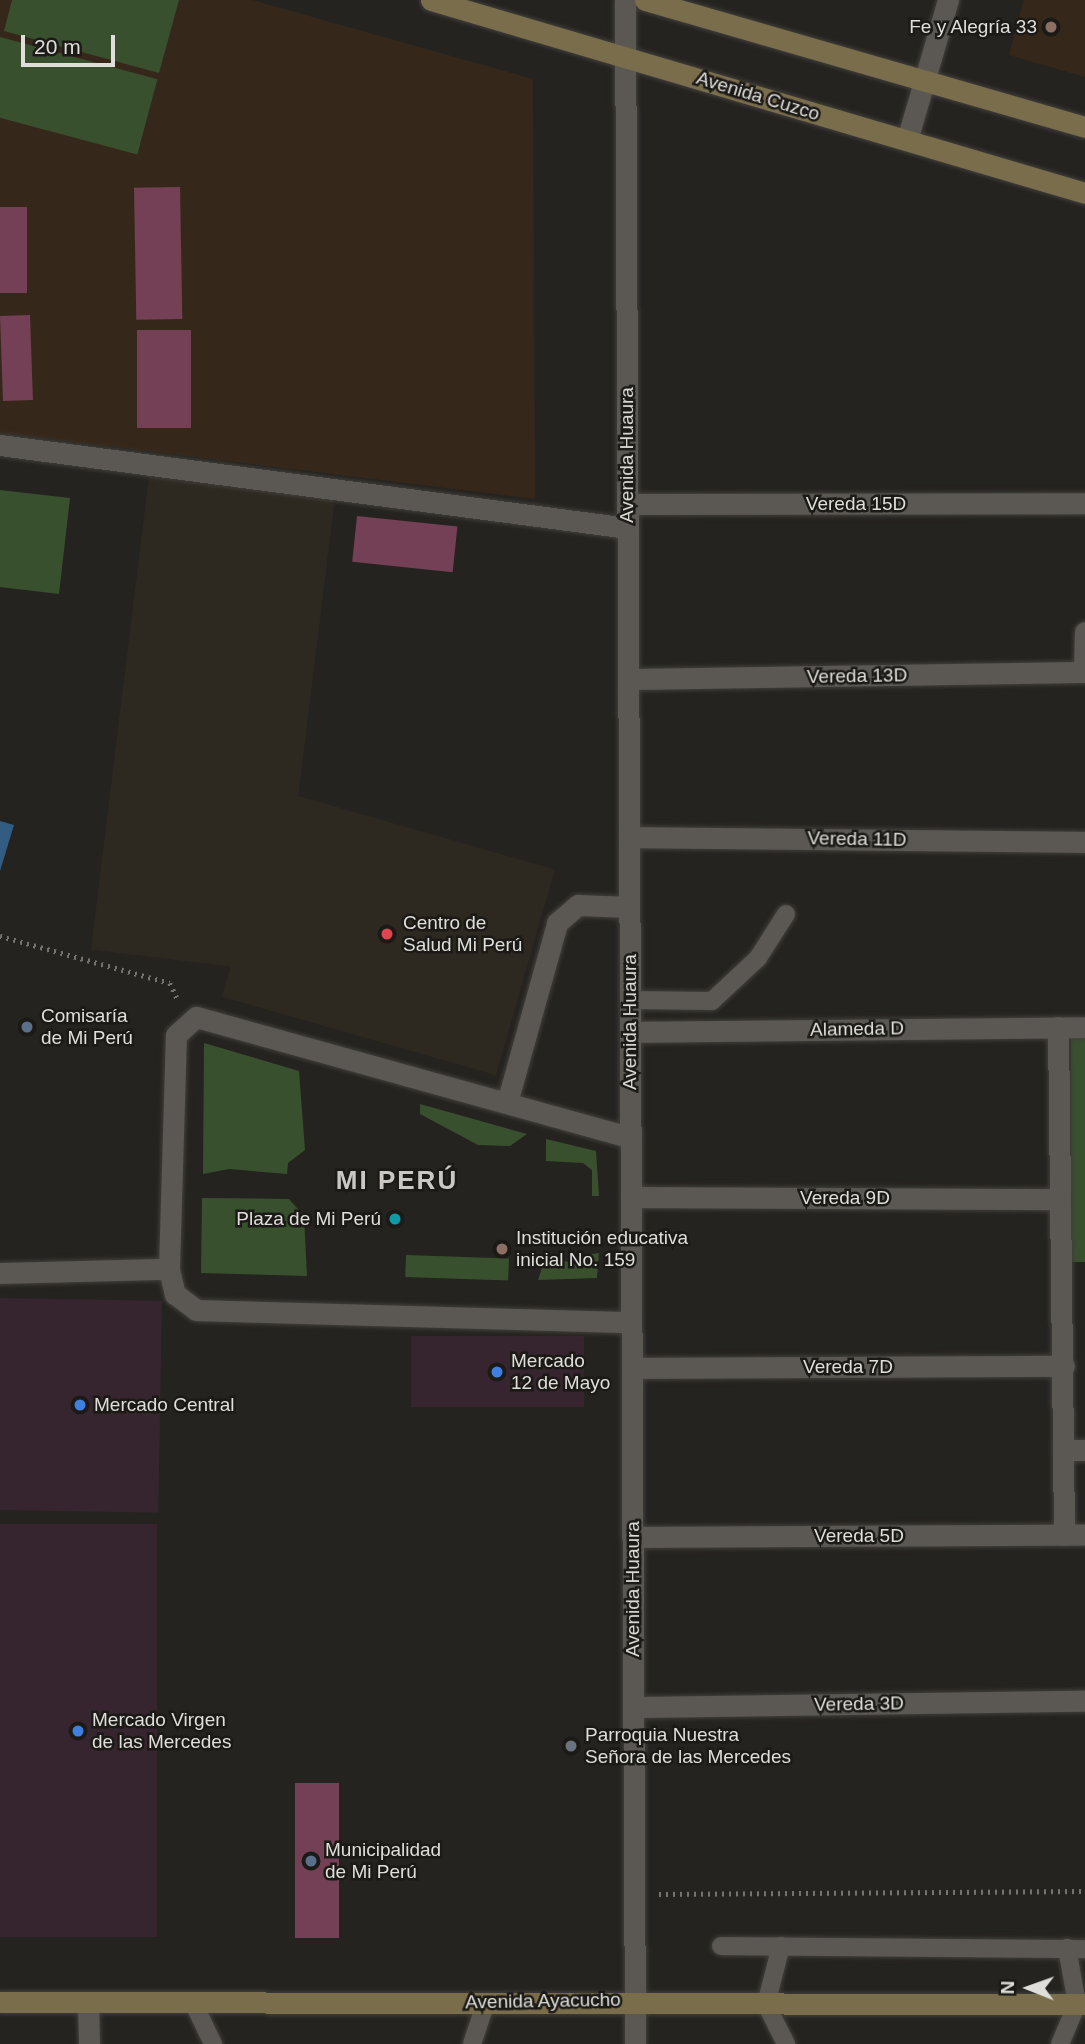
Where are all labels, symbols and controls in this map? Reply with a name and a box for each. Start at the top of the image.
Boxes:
place label: Fe y Alegría 33 [908,16,1037,38]
marker: Fe y Alegría 33 [1043,19,1059,35]
scale bar [24,21,119,65]
text: 20 m [34,35,81,58]
street label: Avenida Cuzco [694,66,822,126]
street label: Avenida Huaura [616,387,638,523]
street label: Vereda 15D [806,493,906,515]
street label: Vereda 13D [807,664,907,688]
street label: Vereda 11D [807,827,907,851]
place label: Centro de Salud Mi Perú [403,912,522,956]
marker: Centro de Salud Mi Perú [377,924,397,944]
street label: Avenida Huaura [619,954,641,1090]
place label: Comisaría de Mi Perú [41,1005,133,1049]
street label: Alameda D [810,1017,904,1041]
marker: Comisaría de Mi Perú [19,1019,35,1035]
district label: MI PERÚ [337,1165,457,1197]
street label: Vereda 9D [800,1187,890,1209]
place label: Plaza de Mi Perú [236,1208,381,1230]
marker: Plaza de Mi Perú [387,1211,403,1227]
place label: Institución educativa inicial No. 159 [516,1227,688,1271]
marker: Institución educativa inicial No. 159 [494,1241,510,1257]
place label: Mercado 12 de Mayo [511,1350,610,1394]
street label: Vereda 7D [803,1356,893,1378]
marker: Mercado 12 de Mayo [489,1364,505,1380]
place label: Mercado Central [94,1394,234,1416]
marker: Mercado Central [72,1397,88,1413]
street label: Avenida Huaura [622,1521,644,1657]
street label: Vereda 5D [814,1525,904,1547]
street label: Vereda 3D [814,1692,904,1716]
place label: Mercado Virgen de las Mercedes [92,1709,231,1753]
marker: Mercado Virgen de las Mercedes [70,1723,86,1739]
place label: Parroquia Nuestra Señora de las Mercedes [585,1724,791,1768]
marker: Parroquia Nuestra Señora de las Mercedes [563,1738,579,1754]
place label: Municipalidad de Mi Perú [325,1839,441,1883]
marker: Municipalidad de Mi Perú [303,1853,319,1869]
north arrow [994,1953,1064,2023]
text: N [997,1981,1018,1995]
street label: Avenida Ayacucho [464,1988,622,2014]

